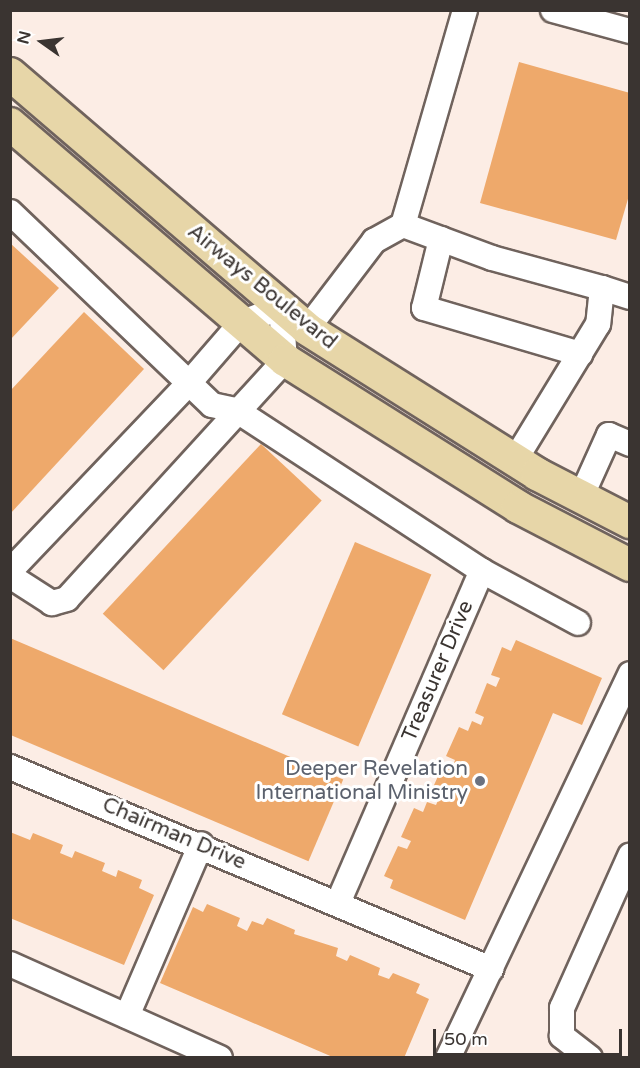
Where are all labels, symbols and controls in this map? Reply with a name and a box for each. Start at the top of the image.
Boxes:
north arrow [12,12,72,72]
text: N [13,29,36,46]
street label: Airways Boulevard [182,219,342,355]
street label: Treasurer Drive [397,597,479,745]
place label: Deeper Revelation International Ministry [256,756,468,806]
marker: Deeper Revelation International Ministry [473,774,487,788]
street label: Chairman Drive [98,792,250,876]
scale bar [436,1017,625,1055]
text: 50 m [444,1028,488,1050]

